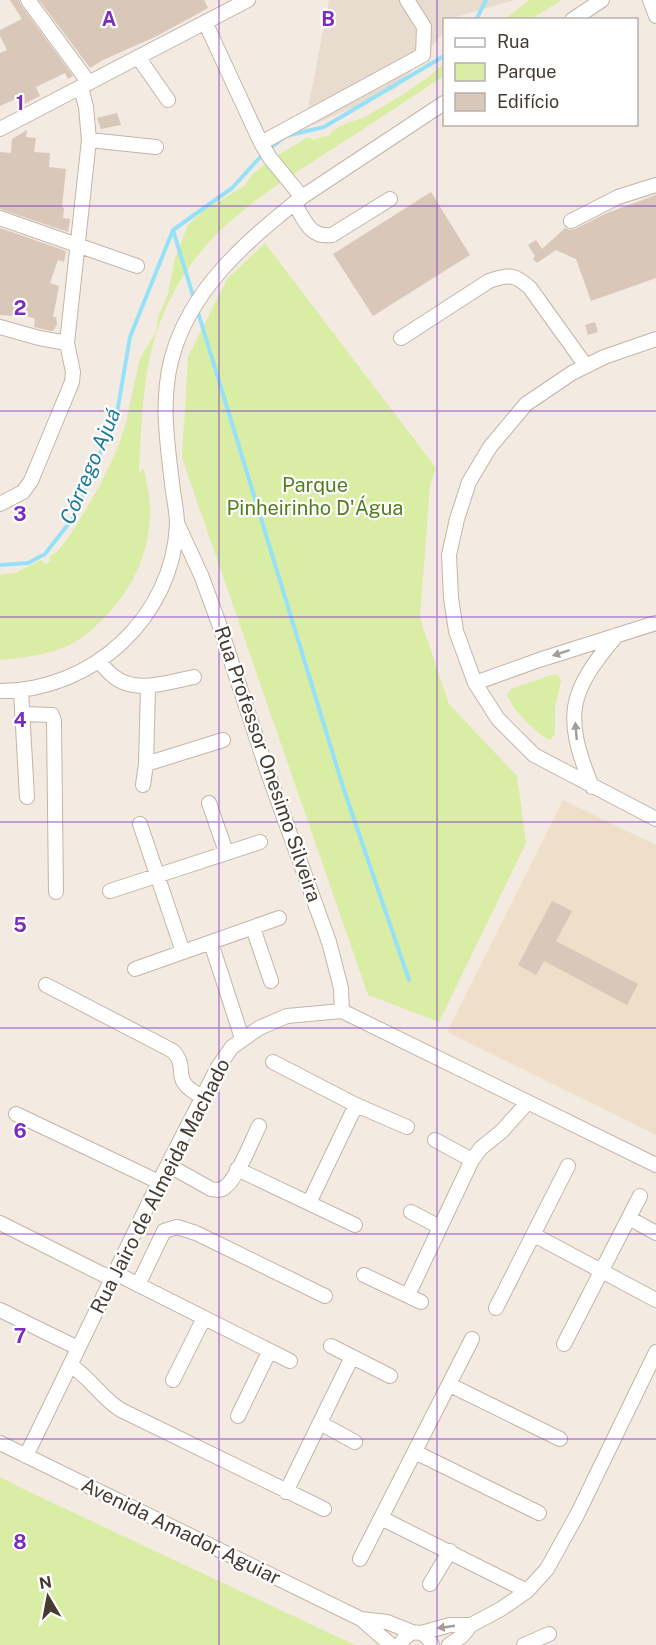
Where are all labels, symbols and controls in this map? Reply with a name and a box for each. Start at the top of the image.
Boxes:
text: A [102,7,116,31]
text: B [321,7,335,31]
legend [443,18,638,126]
text: Rua [497,31,529,52]
text: Parque [497,61,557,82]
text: 1 [16,91,24,115]
text: Edifício [497,91,559,112]
text: 2 [14,296,26,320]
water label: Córrego Ajuá [54,404,126,528]
park label: Parque Pinheirinho D'Água [227,473,403,520]
text: 3 [13,502,27,526]
street label: Rua Professor Onesimo Silveira [209,623,327,905]
one-way arrow [552,649,570,658]
text: 4 [13,708,27,732]
one-way arrow [571,722,580,741]
text: 5 [13,913,27,937]
street label: Rua Jairo de Almeida Machado [85,1054,235,1318]
text: 6 [13,1119,27,1143]
text: 7 [14,1324,26,1348]
street label: Avenida Amador Aguiar [78,1472,285,1590]
text: 8 [13,1530,27,1554]
north arrow [18,1567,78,1627]
text: N [38,1572,53,1593]
one-way arrow [436,1622,455,1631]

